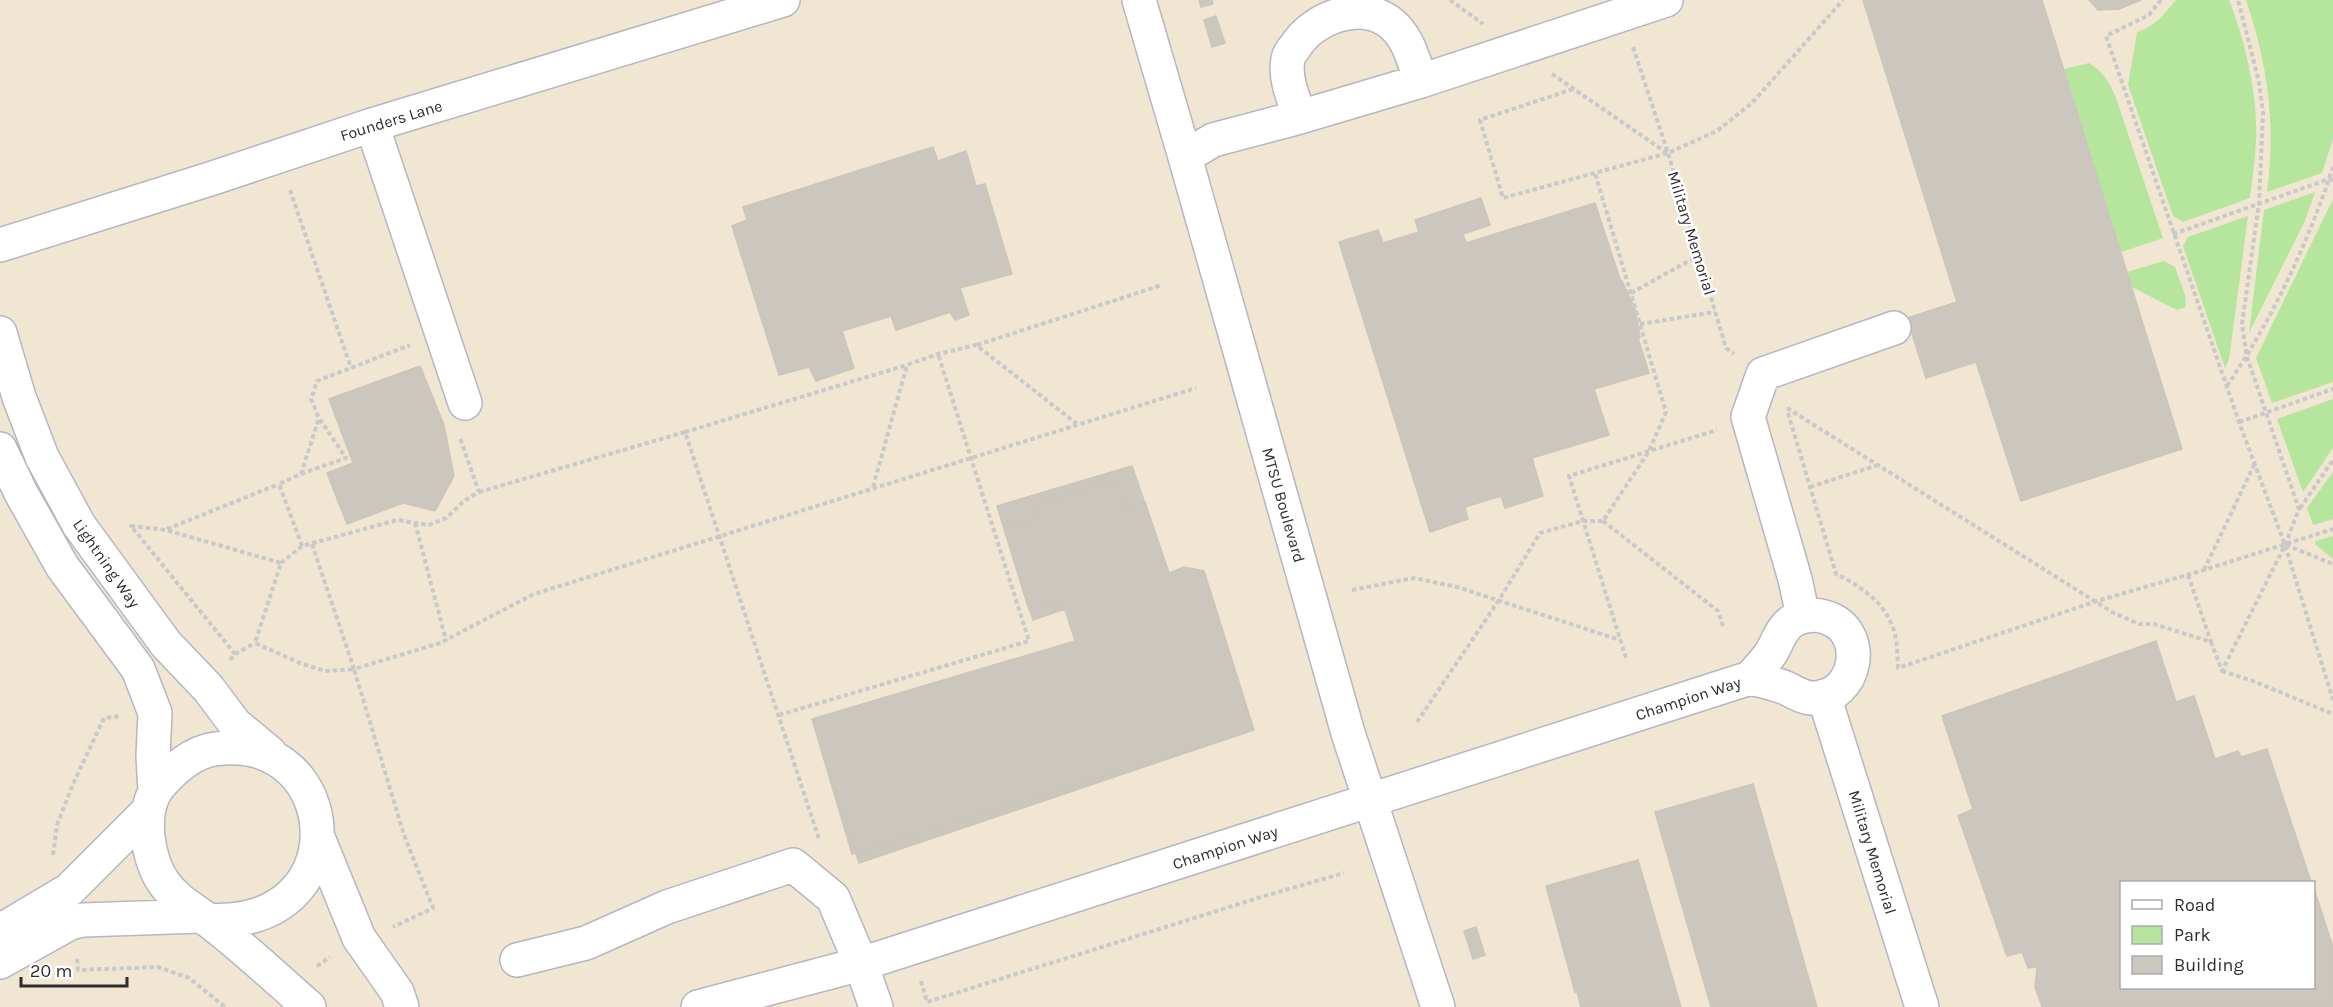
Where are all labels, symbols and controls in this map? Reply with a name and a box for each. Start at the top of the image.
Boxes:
street label: Founders Lane [338,96,445,145]
street label: Military Memorial [1664,169,1719,297]
street label: MTSU Boulevard [1258,445,1309,565]
street label: Lightning Way [69,515,144,612]
street label: Champion Way [1633,672,1744,724]
street label: Military Memorial [1845,788,1900,916]
street label: Champion Way [1170,821,1281,873]
legend [2120,881,2315,989]
text: Road [2174,894,2215,916]
text: Park [2174,924,2211,946]
scale bar [21,950,128,988]
text: Building [2174,954,2244,976]
text: 20 m [30,960,72,982]

